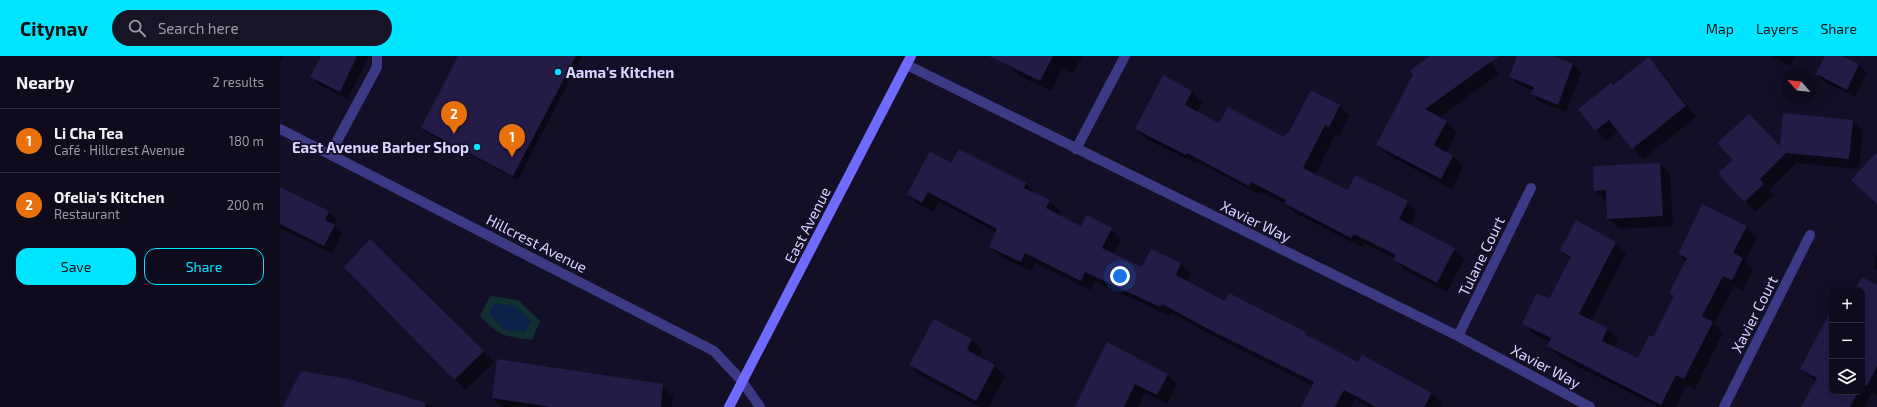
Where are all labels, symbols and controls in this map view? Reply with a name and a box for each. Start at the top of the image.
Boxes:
search box [112,10,392,46]
text: Citynav [20,17,88,40]
icon: search [126,17,148,39]
text: Search here [158,19,238,37]
text: Map [1706,20,1734,37]
text: Layers [1756,20,1798,37]
text: Share [1820,20,1857,37]
place label: Aama's Kitchen [566,63,674,81]
marker: Aama's Kitchen [553,67,563,77]
north arrow [1781,68,1817,104]
text: Nearby [16,72,74,92]
text: 2 results [212,74,264,90]
pin: 2 [441,101,467,134]
text: Li Cha Tea [54,124,123,142]
pin: 1 [499,124,525,157]
text: 1 [26,133,32,149]
text: 180 m [229,133,264,149]
place label: East Avenue Barber Shop [292,138,469,156]
text: Café · Hillcrest Avenue [54,142,185,158]
marker: East Avenue Barber Shop [472,142,482,152]
street label: East Avenue [780,184,834,266]
text: Ofelia's Kitchen [54,188,164,206]
street label: Xavier Way [1218,196,1294,246]
text: 2 [25,197,33,213]
text: 200 m [227,197,264,213]
text: Restaurant [54,206,120,222]
street label: Hillcrest Avenue [484,210,590,276]
street label: Tulane Court [1454,213,1508,299]
button: Save [16,248,136,285]
button: Share [144,248,264,285]
your location [1110,266,1130,286]
street label: Xavier Court [1727,272,1781,355]
map controls [1829,287,1865,395]
button: + [1829,287,1865,323]
button: − [1829,323,1865,359]
street label: Xavier Way [1508,340,1584,392]
button: layers [1829,359,1865,395]

